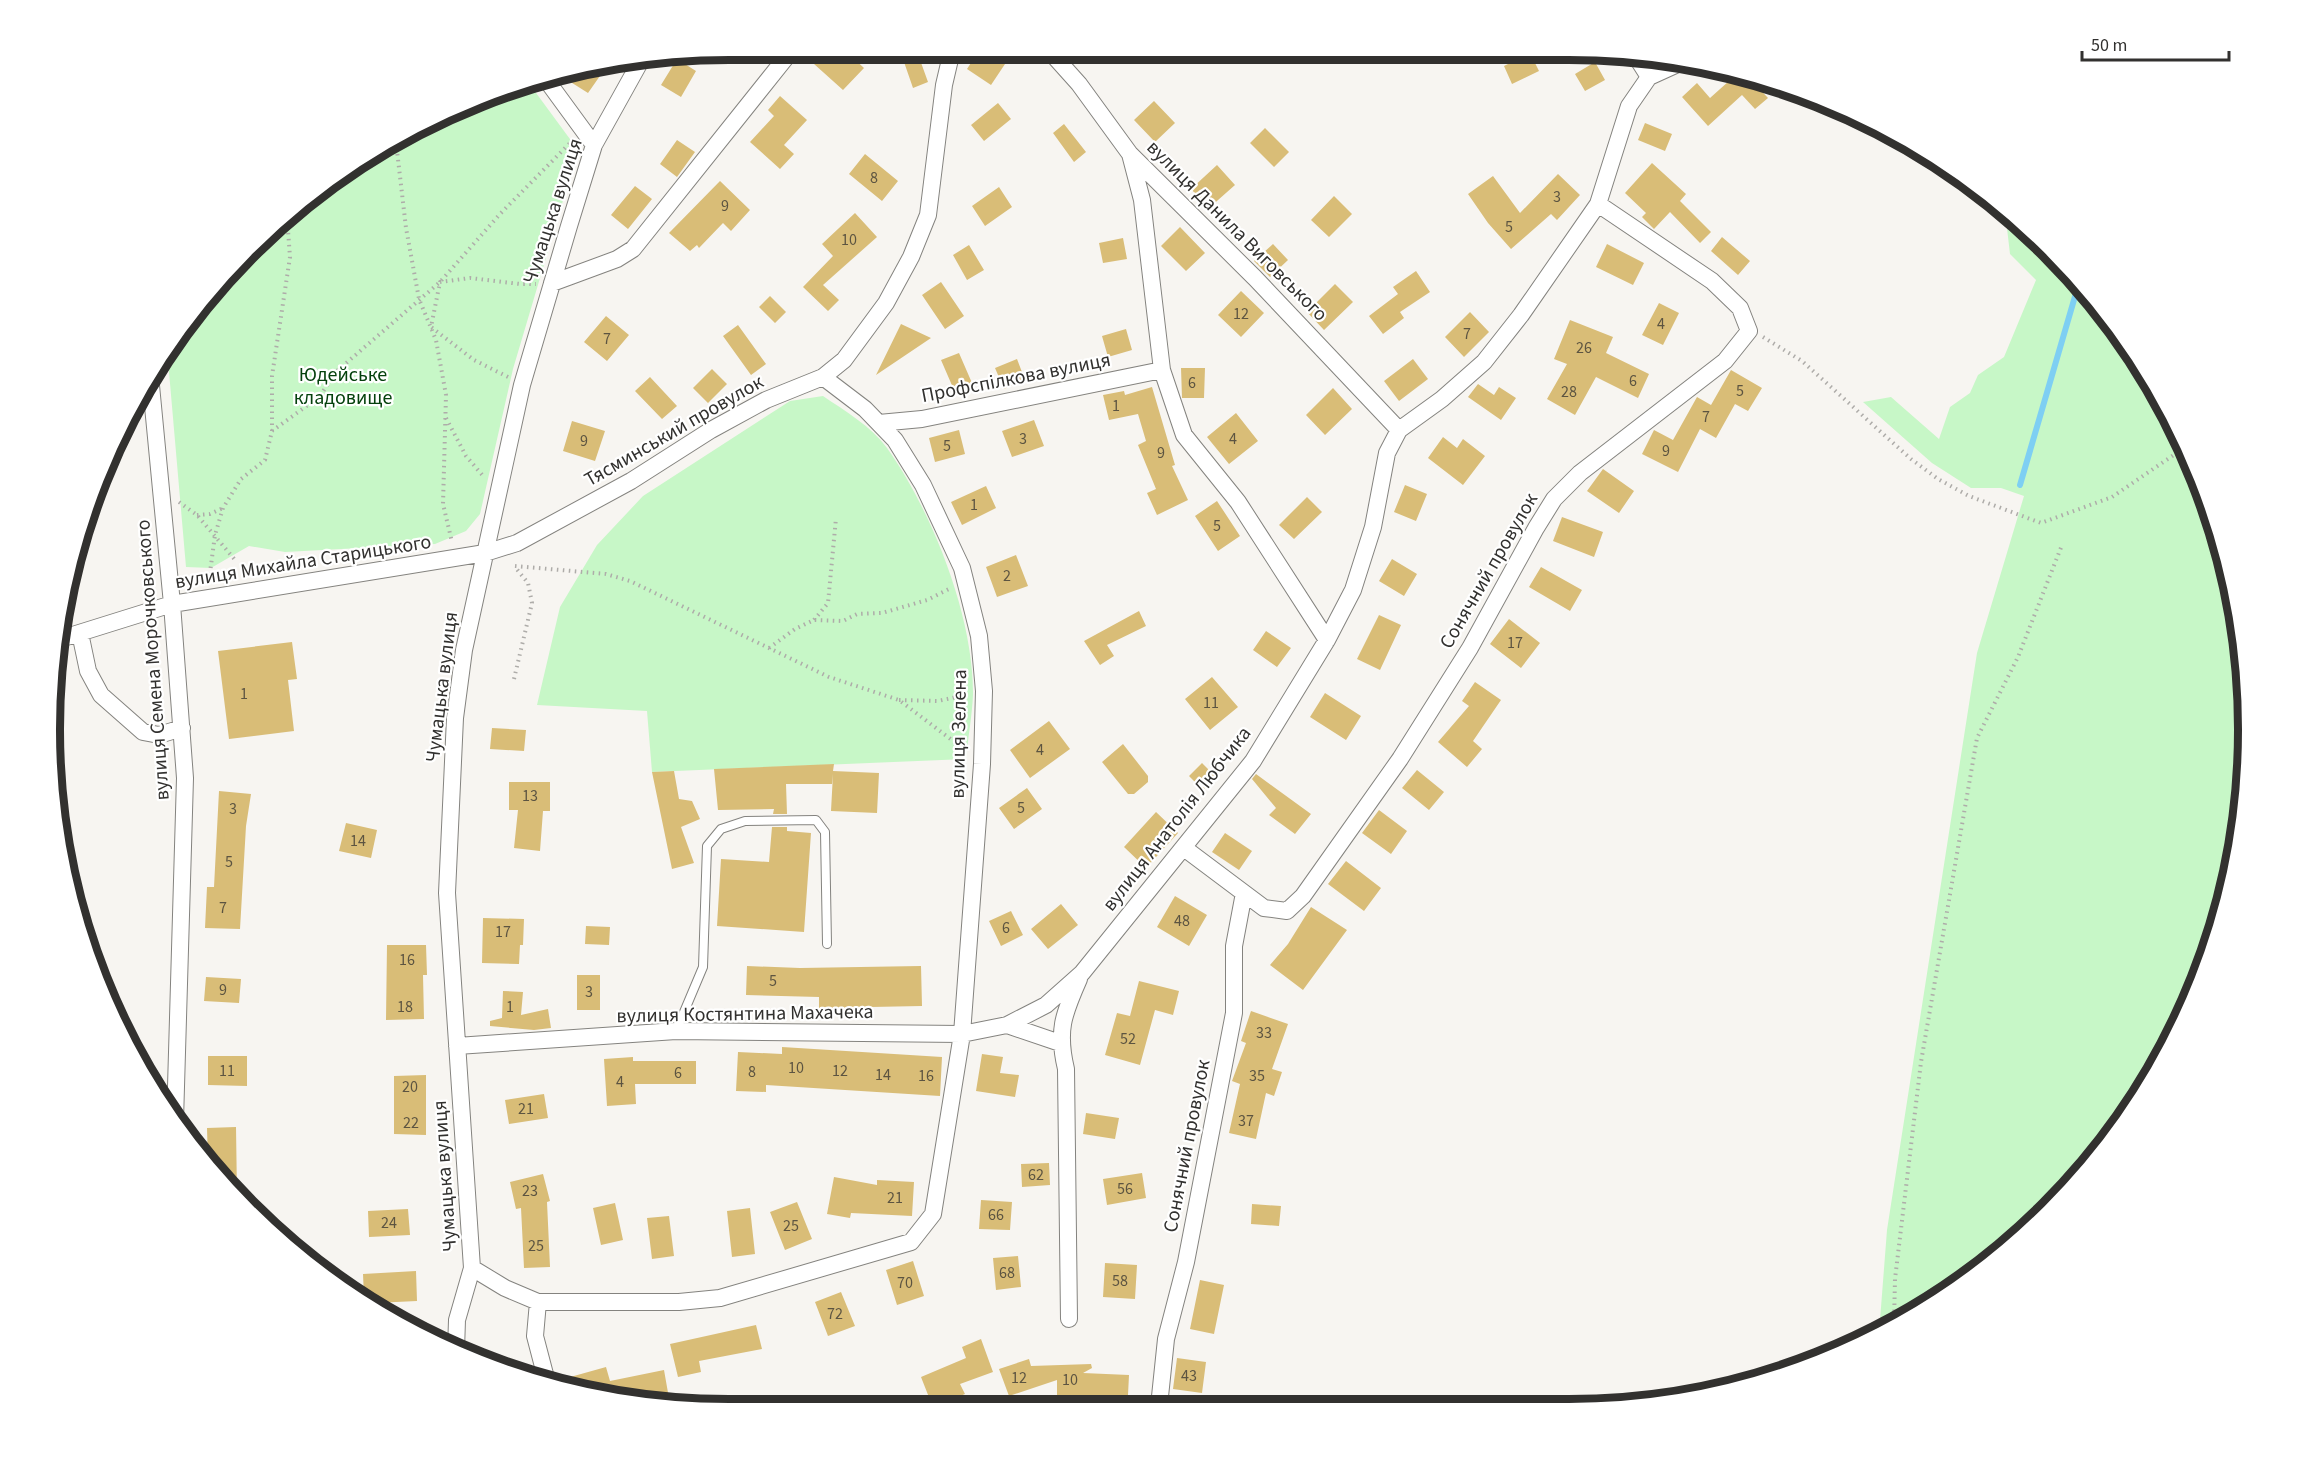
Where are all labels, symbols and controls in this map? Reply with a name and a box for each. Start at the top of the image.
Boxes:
scale bar [2082,24,2229,62]
text: 50 m [2091,33,2127,58]
street label: вулиця Данила Виговського [1140,134,1334,328]
street label: Чумацька вулиця [516,135,590,287]
house number: 8 [870,167,878,189]
house number: 3 [1553,186,1561,208]
house number: 9 [721,195,729,217]
house number: 5 [1505,216,1513,238]
house number: 10 [841,229,857,251]
house number: 12 [1233,303,1249,325]
house number: 4 [1657,313,1665,335]
house number: 7 [1463,323,1471,345]
house number: 7 [603,328,611,350]
house number: 26 [1576,337,1592,359]
street label: Профспілкова вулиця [919,346,1113,410]
park label: Юдейське кладовище [294,361,392,412]
street label: Тясминський провулок [579,368,769,494]
house number: 6 [1629,370,1637,392]
house number: 6 [1188,372,1196,394]
house number: 5 [1736,380,1744,402]
house number: 28 [1561,381,1577,403]
house number: 1 [1112,395,1120,417]
house number: 7 [1702,406,1710,428]
house number: 3 [1019,428,1027,450]
house number: 4 [1229,428,1237,450]
house number: 9 [580,430,588,452]
house number: 5 [943,435,951,457]
house number: 9 [1662,440,1670,462]
house number: 9 [1157,442,1165,464]
street label: Сонячний провулок [1433,488,1545,654]
house number: 1 [970,494,978,516]
house number: 5 [1213,515,1221,537]
street label: вулиця Семена Морочковського [129,519,177,801]
street label: вулиця Михайла Старицького [173,528,433,596]
house number: 2 [1003,565,1011,587]
street label: Чумацька вулиця [419,610,465,764]
house number: 17 [1507,632,1523,654]
street label: вулиця Зелена [944,669,974,799]
house number: 1 [240,683,248,705]
house number: 11 [1203,692,1219,714]
street label: вулиця Анатолія Любчика [1096,721,1258,917]
house number: 4 [1036,739,1044,761]
house number: 13 [522,785,538,807]
house number: 5 [1017,797,1025,819]
house number: 3 [229,798,237,820]
house number: 14 [350,830,366,852]
house number: 5 [225,851,233,873]
house number: 7 [219,897,227,919]
house number: 48 [1174,910,1190,932]
house number: 6 [1002,917,1010,939]
house number: 17 [495,921,511,943]
house number: 16 [399,949,415,971]
house number: 5 [769,970,777,992]
house number: 9 [219,979,227,1001]
house number: 3 [585,981,593,1003]
house number: 18 [397,996,413,1018]
house number: 1 [506,996,514,1018]
street label: вулиця Костянтина Махачека [616,998,874,1030]
house number: 33 [1256,1022,1272,1044]
house number: 52 [1120,1028,1136,1050]
house number: 10 [788,1057,804,1079]
street label: Сонячний провулок [1157,1057,1218,1235]
house number: 11 [219,1060,235,1082]
house number: 12 [832,1060,848,1082]
house number: 8 [748,1061,756,1083]
house number: 6 [674,1062,682,1084]
house number: 14 [875,1064,891,1086]
house number: 16 [918,1065,934,1087]
house number: 35 [1249,1065,1265,1087]
house number: 4 [616,1071,624,1093]
house number: 20 [402,1076,418,1098]
house number: 21 [518,1098,534,1120]
street label: Чумацька вулиця [426,1099,464,1253]
house number: 37 [1238,1110,1254,1132]
house number: 22 [403,1112,419,1134]
house number: 62 [1028,1164,1044,1186]
house number: 56 [1117,1178,1133,1200]
house number: 23 [522,1180,538,1202]
house number: 21 [887,1187,903,1209]
house number: 66 [988,1204,1004,1226]
house number: 24 [381,1212,397,1234]
house number: 25 [783,1215,799,1237]
house number: 25 [528,1235,544,1257]
house number: 68 [999,1262,1015,1284]
house number: 58 [1112,1270,1128,1292]
house number: 70 [897,1272,913,1294]
house number: 72 [827,1303,843,1325]
house number: 43 [1181,1365,1197,1387]
house number: 12 [1011,1367,1027,1389]
house number: 10 [1062,1369,1078,1391]

